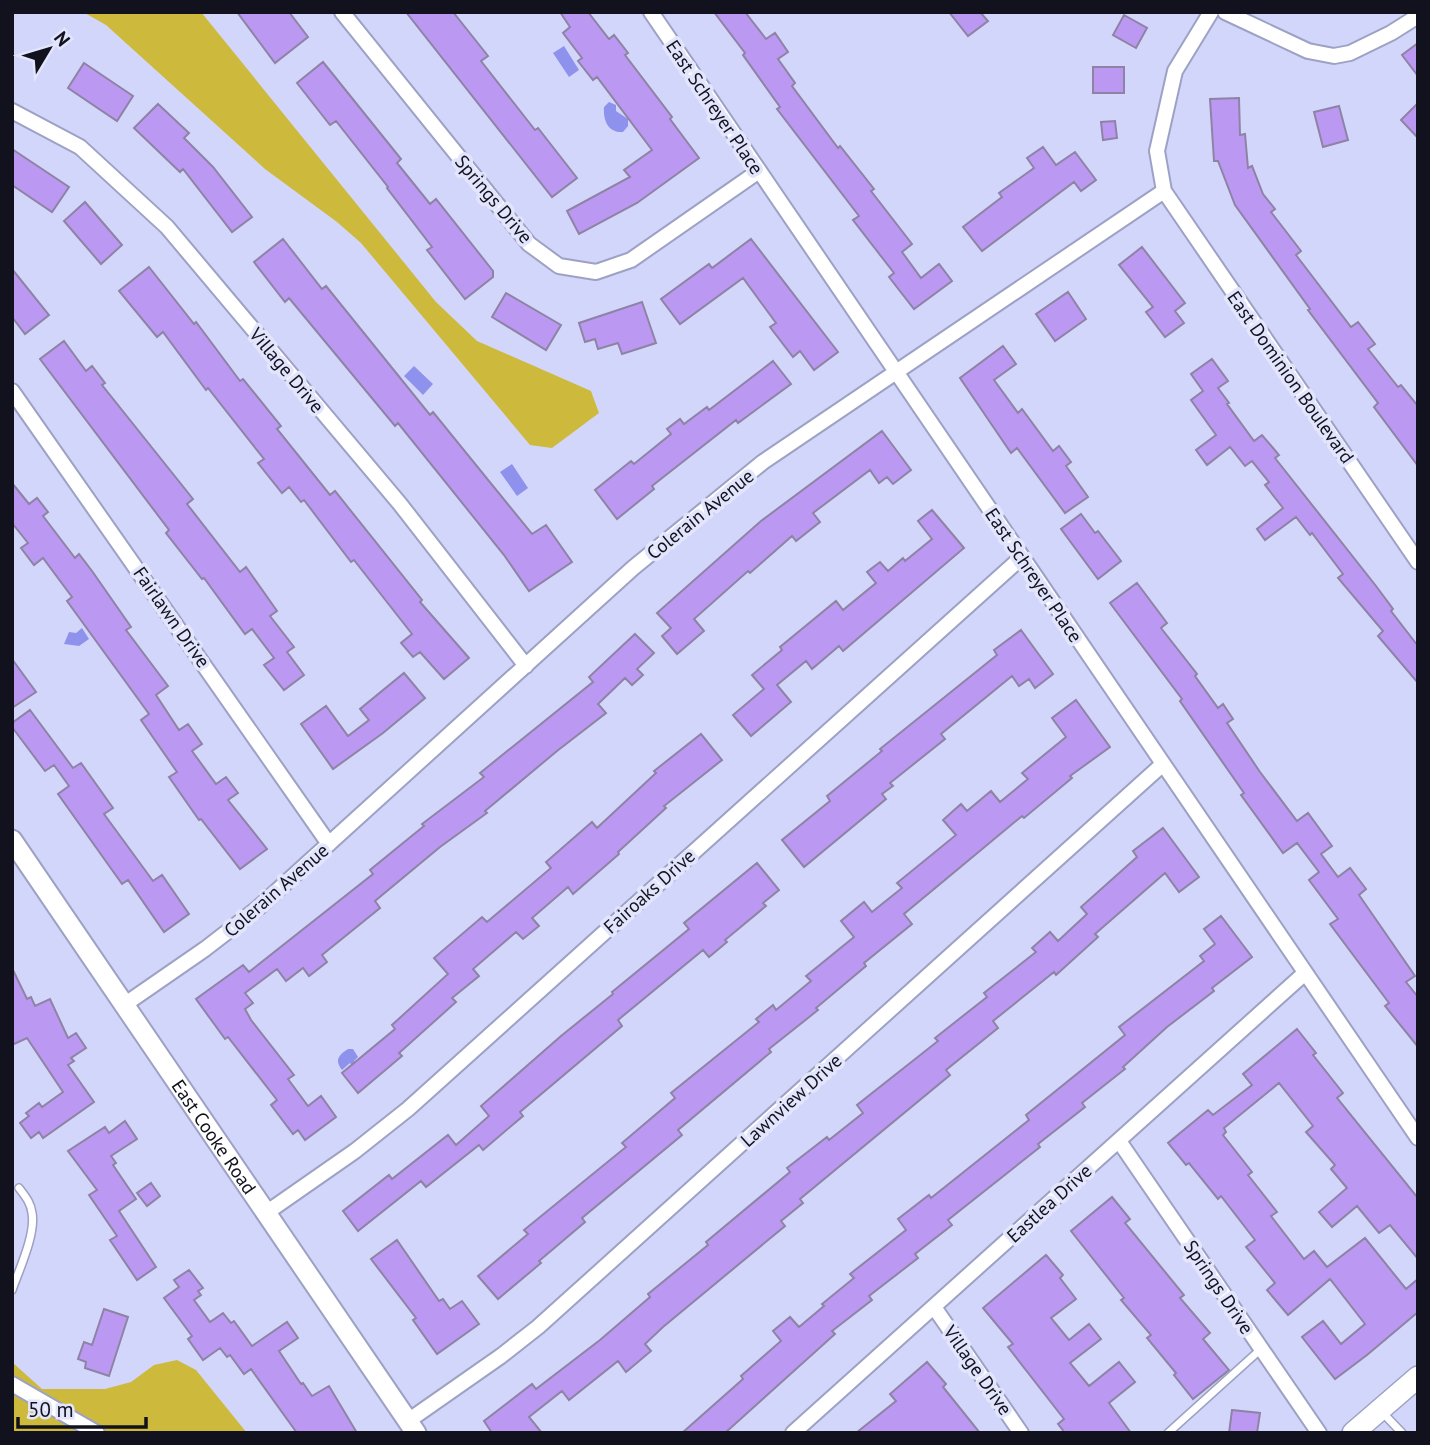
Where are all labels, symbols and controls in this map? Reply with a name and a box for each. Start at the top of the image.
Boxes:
north arrow [14,14,84,84]
text: N [49,26,76,51]
street label: East Schreyer Place [661,35,769,179]
street label: Springs Drive [450,150,538,248]
street label: East Dominion Boulevard [1222,286,1360,468]
street label: Village Drive [244,322,330,418]
street label: Colerain Avenue [642,464,758,564]
street label: East Schreyer Place [980,503,1088,647]
street label: Fairlawn Drive [128,562,216,672]
street label: Colerain Avenue [219,838,333,942]
street label: Fairoaks Drive [598,844,700,938]
street label: Lawnview Drive [735,1048,847,1152]
street label: East Cooke Road [167,1075,262,1199]
street label: Eastlea Drive [1001,1159,1097,1247]
street label: Springs Drive [1179,1235,1259,1339]
street label: Village Drive [938,1320,1018,1419]
scale bar [18,1386,145,1430]
text: 50 m [28,1396,74,1423]

